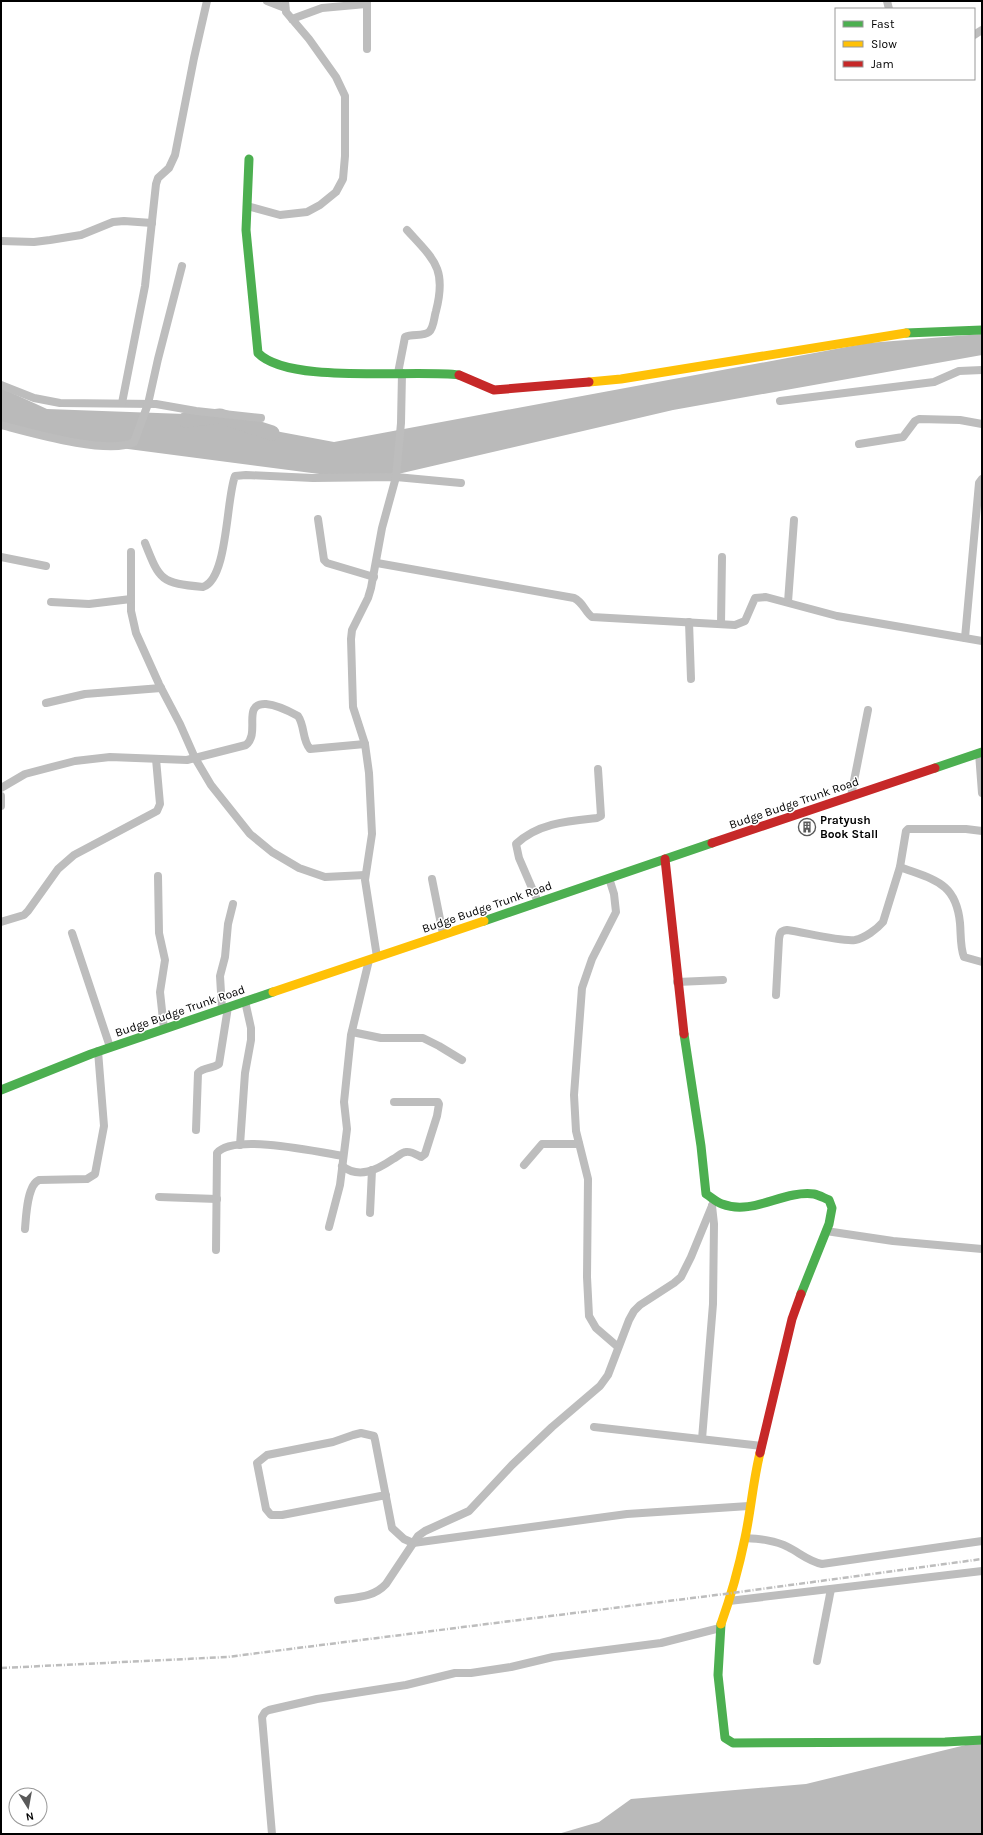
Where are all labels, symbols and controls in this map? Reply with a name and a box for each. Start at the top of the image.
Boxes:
legend [835,8,975,80]
text: Fast [871,17,895,31]
text: Slow [871,37,897,51]
text: Jam [871,57,894,71]
street label: Budge Budge Trunk Road [727,774,861,832]
place label: Pratyush Book Stall [820,813,878,841]
building icon: Pratyush Book Stall [797,817,817,837]
street label: Budge Budge Trunk Road [420,878,554,936]
street label: Budge Budge Trunk Road [113,982,247,1040]
north arrow [8,1787,48,1827]
text: N [25,1809,35,1823]

